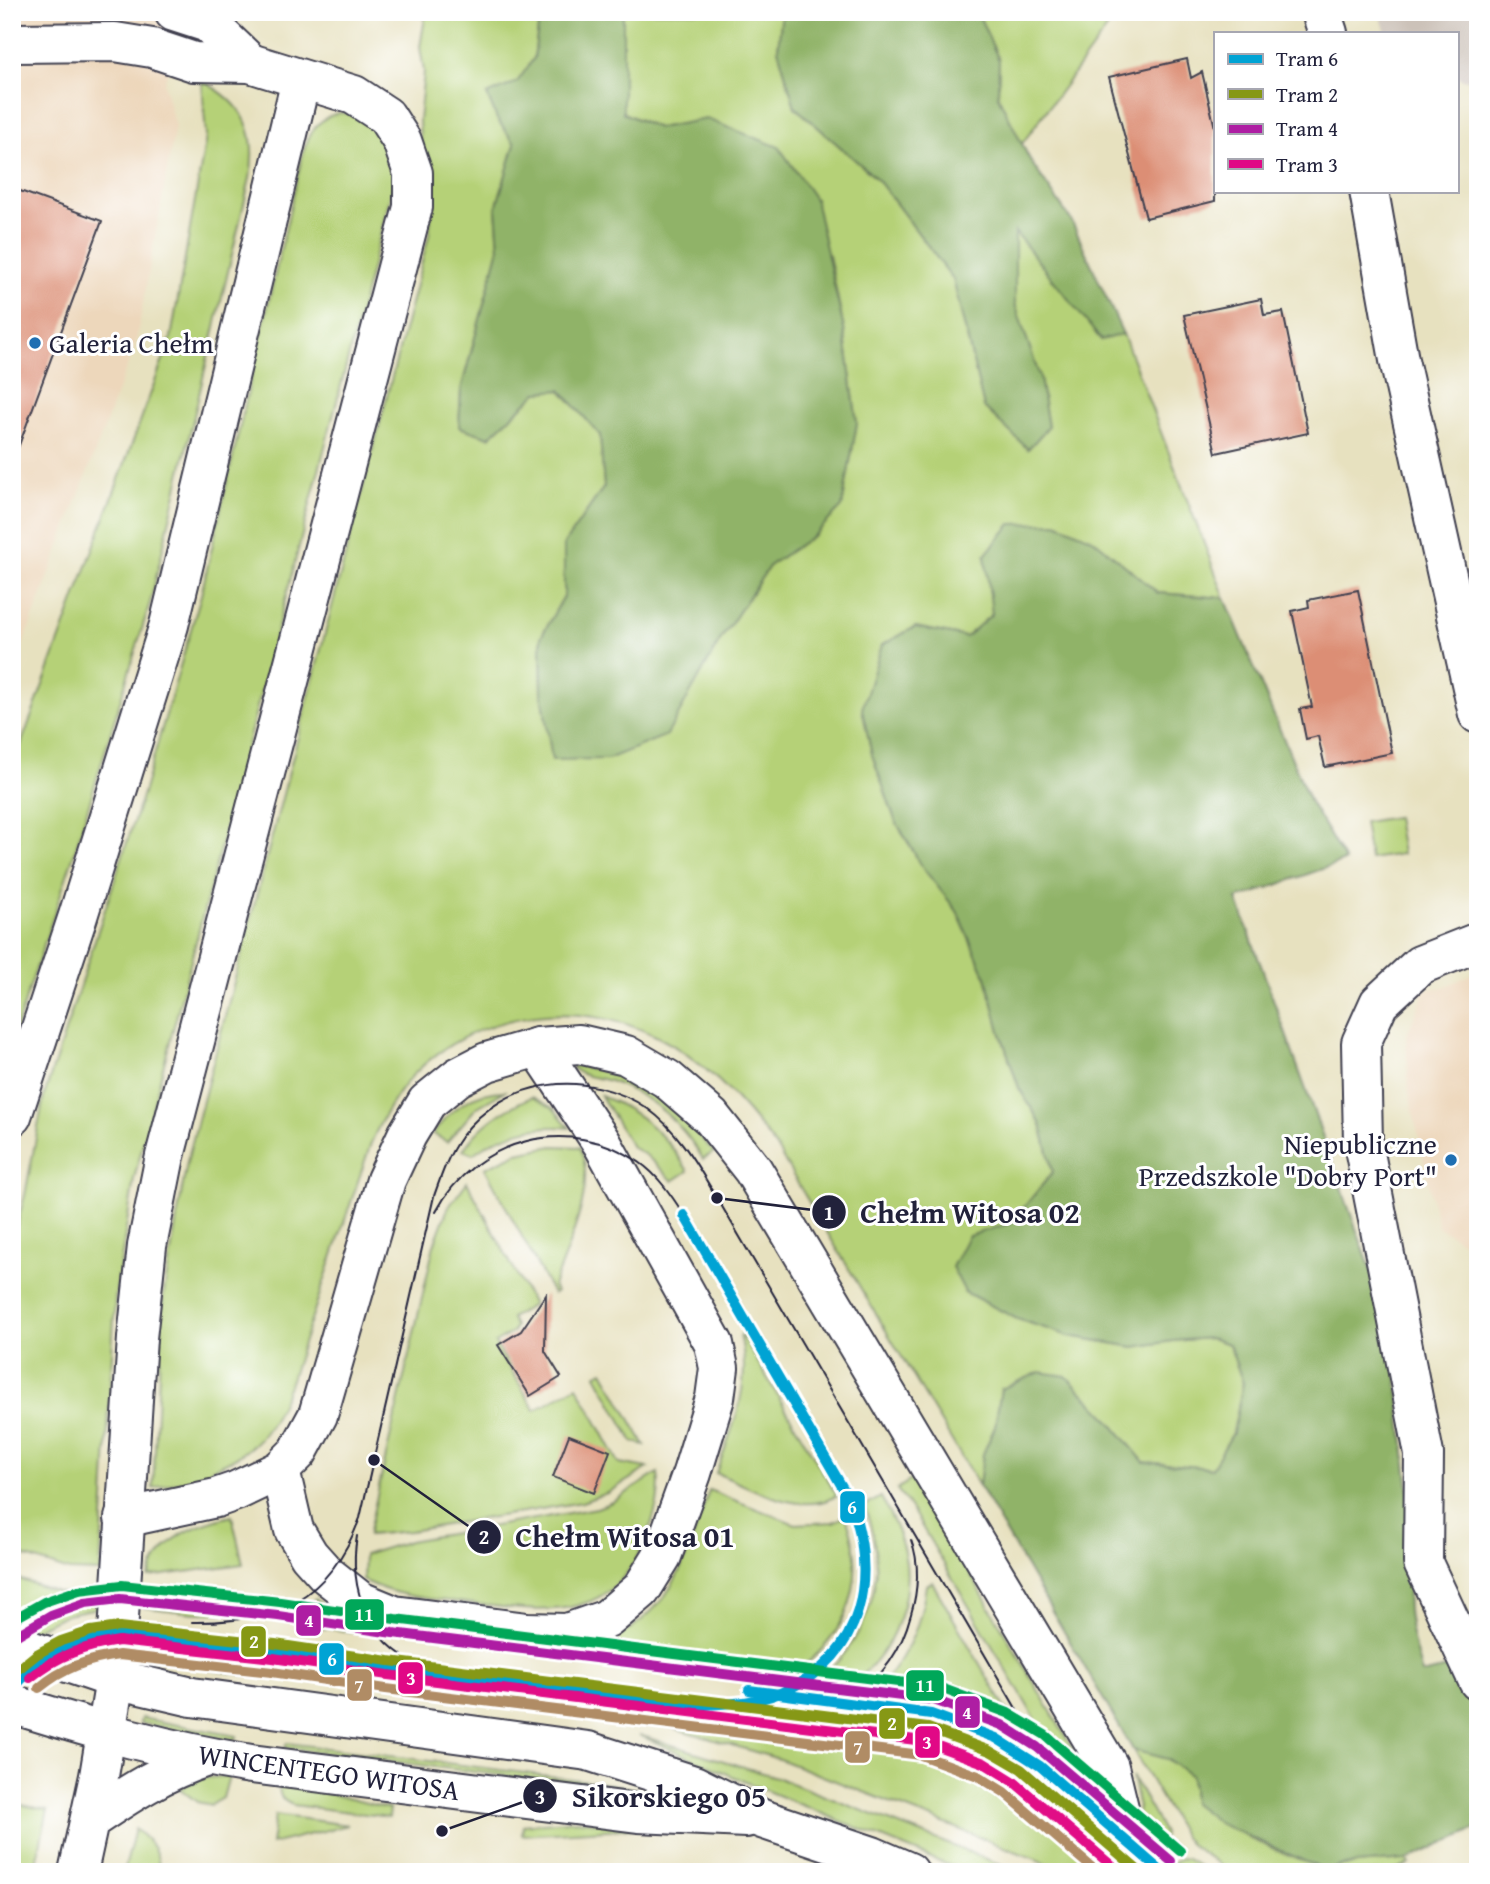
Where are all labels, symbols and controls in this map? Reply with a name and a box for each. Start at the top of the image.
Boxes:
legend [1214,32,1458,192]
text: Tram 6 [1276,43,1338,74]
text: Tram 2 [1276,79,1338,110]
text: Tram 4 [1276,113,1338,144]
text: Tram 3 [1276,149,1338,180]
place label: Galeria Chełm [49,322,214,363]
marker: Galeria Chełm [27,335,43,351]
place label: Niepubliczne Przedszkole "Dobry Port" [1139,1123,1437,1196]
marker: Niepubliczne Przedszkole "Dobry Port" [1443,1152,1459,1168]
callout: Chełm Witosa 02 [811,1187,1094,1238]
text: Chełm Witosa 02 [860,1190,1080,1234]
text: 1 [824,1197,834,1228]
line badge: 6 [839,1490,866,1524]
text: 6 [847,1493,857,1521]
callout: Chełm Witosa 01 [467,1511,749,1562]
text: Chełm Witosa 01 [515,1514,735,1558]
text: 2 [479,1521,489,1552]
line badge: 11 [344,1598,385,1631]
text: 11 [354,1600,374,1628]
line badge: 4 [295,1604,322,1637]
text: 4 [304,1606,314,1634]
line badge: 2 [240,1625,267,1658]
text: 2 [249,1627,259,1655]
line badge: 6 [318,1642,345,1676]
text: 6 [327,1645,337,1673]
line badge: 3 [397,1661,424,1695]
text: 3 [406,1664,416,1692]
line badge: 7 [346,1668,373,1702]
line badge: 11 [905,1669,945,1702]
text: 7 [354,1671,364,1699]
text: 11 [915,1671,935,1699]
line badge: 4 [954,1695,981,1729]
text: 4 [962,1698,972,1726]
line badge: 2 [878,1707,906,1740]
text: 2 [887,1709,897,1737]
line badge: 3 [914,1725,941,1759]
text: 3 [922,1728,932,1756]
line badge: 7 [844,1730,871,1764]
street label: WINCENTEGO WITOSA [196,1733,463,1810]
text: 7 [853,1733,863,1761]
callout: Sikorskiego 05 [523,1771,780,1822]
text: Sikorskiego 05 [572,1774,766,1818]
text: 3 [535,1781,545,1812]

